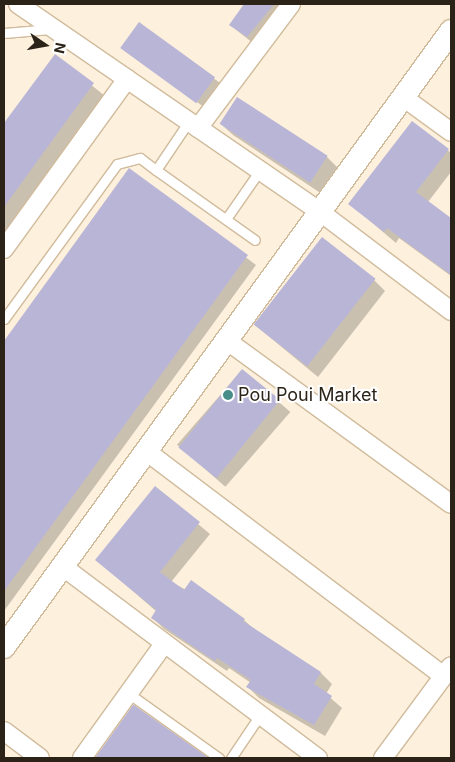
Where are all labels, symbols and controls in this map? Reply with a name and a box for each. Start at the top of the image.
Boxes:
north arrow [20,20,70,70]
text: N [51,41,70,55]
place label: Pou Poui Market [238,384,377,406]
marker: Pou Poui Market [222,389,234,401]

